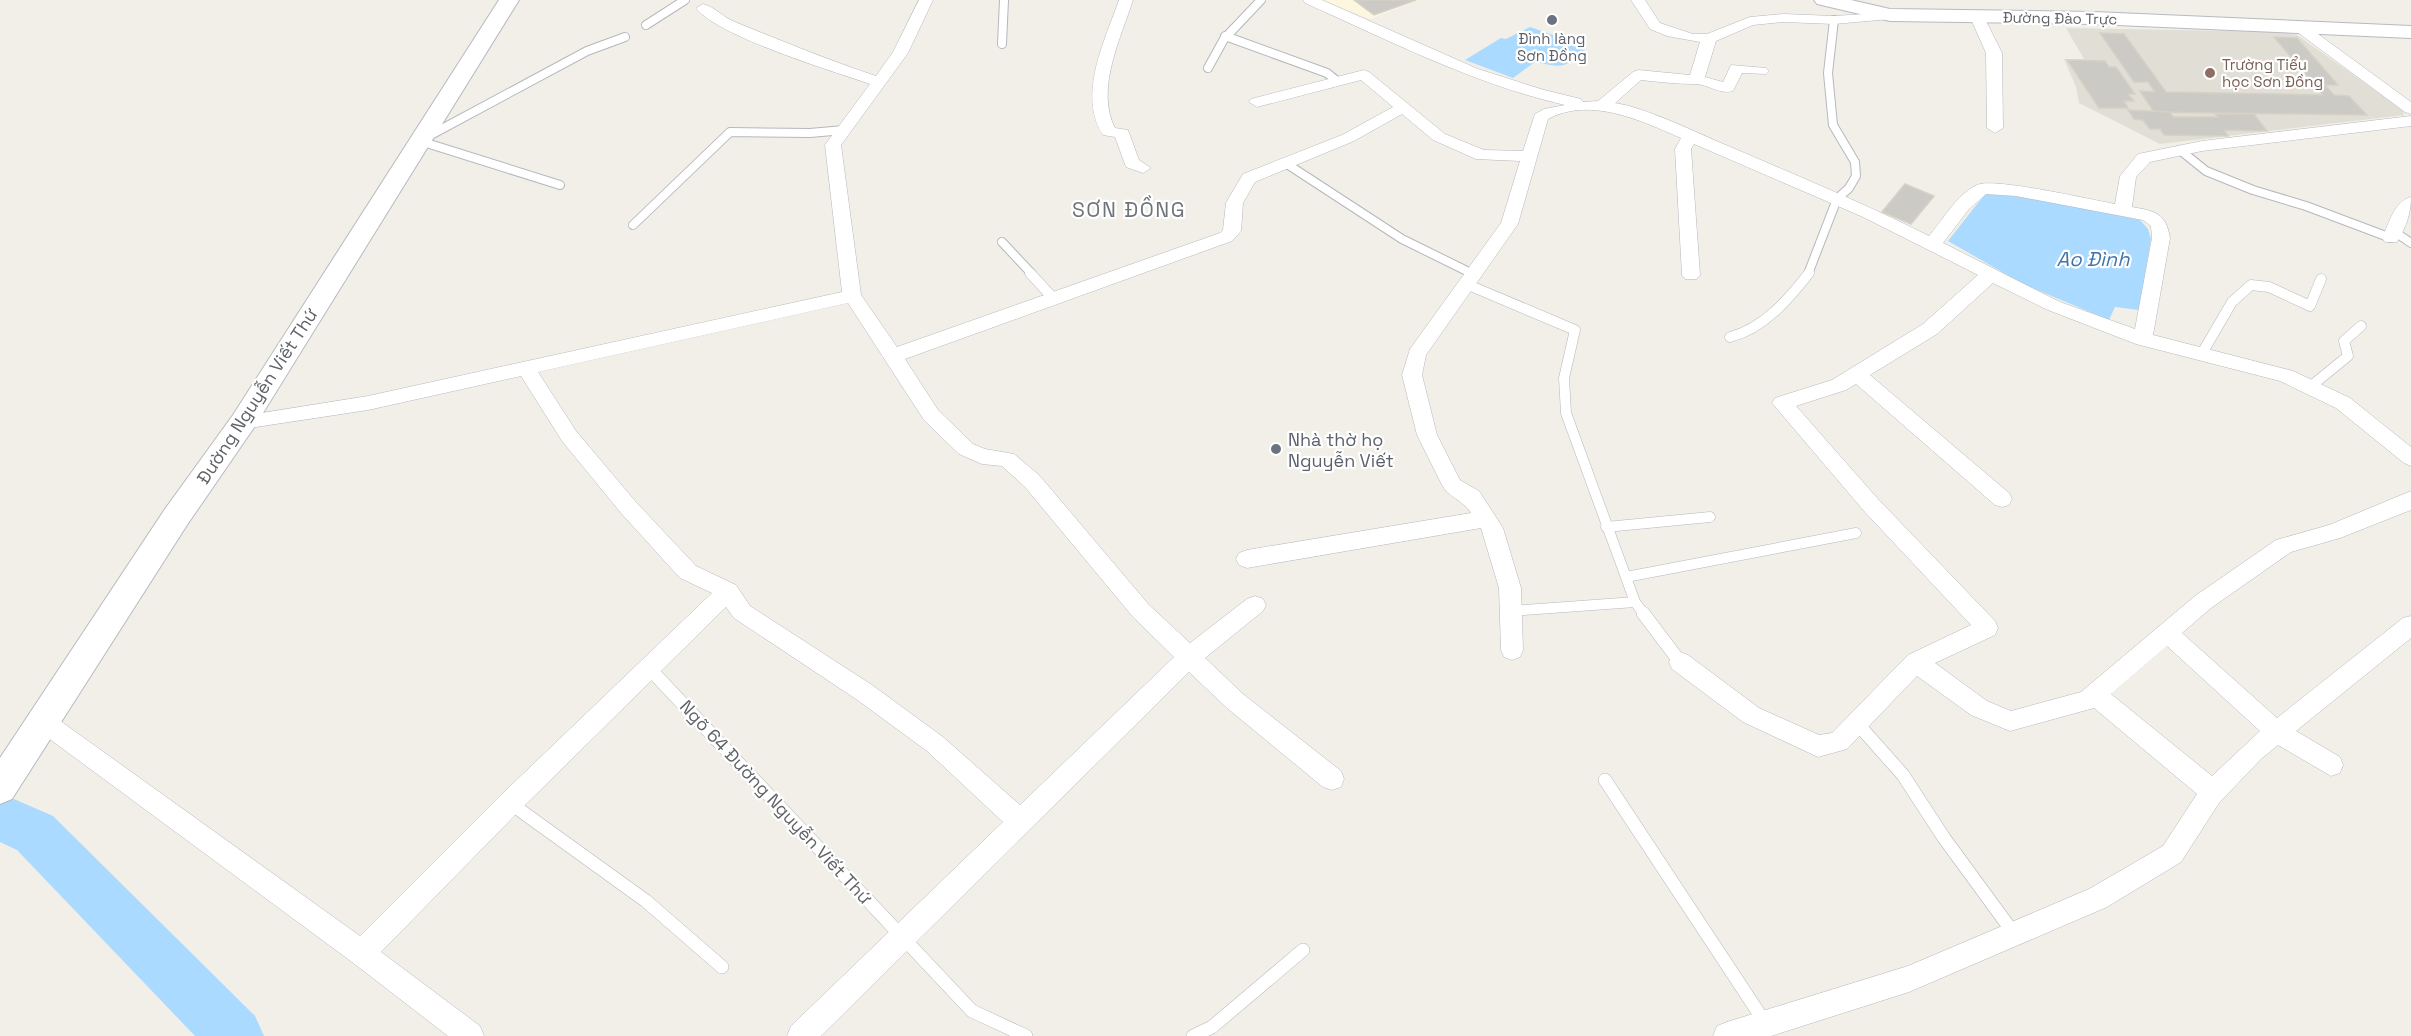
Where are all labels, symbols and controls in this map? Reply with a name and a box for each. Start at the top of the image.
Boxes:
street label: Đường Đào Trực [2003,8,2117,28]
marker: Đình làng Sơn Đồng [1545,13,1559,27]
place label: Đình làng Sơn Đồng [1517,29,1587,65]
place label: Trường Tiểu học Sơn Đồng [2222,55,2323,91]
marker: Trường Tiểu học Sơn Đồng [2203,66,2217,80]
district label: SƠN ĐỒNG [1072,195,1186,223]
water label: Ao Đình [2057,246,2130,272]
street label: Đường Nguyễn Viết Thứ [191,304,323,488]
place label: Nhà thờ họ Nguyễn Viết [1288,428,1394,472]
marker: Nhà thờ họ Nguyễn Viết [1269,442,1283,456]
street label: Ngõ 64 Đường Nguyễn Viết Thứ [675,695,877,909]

